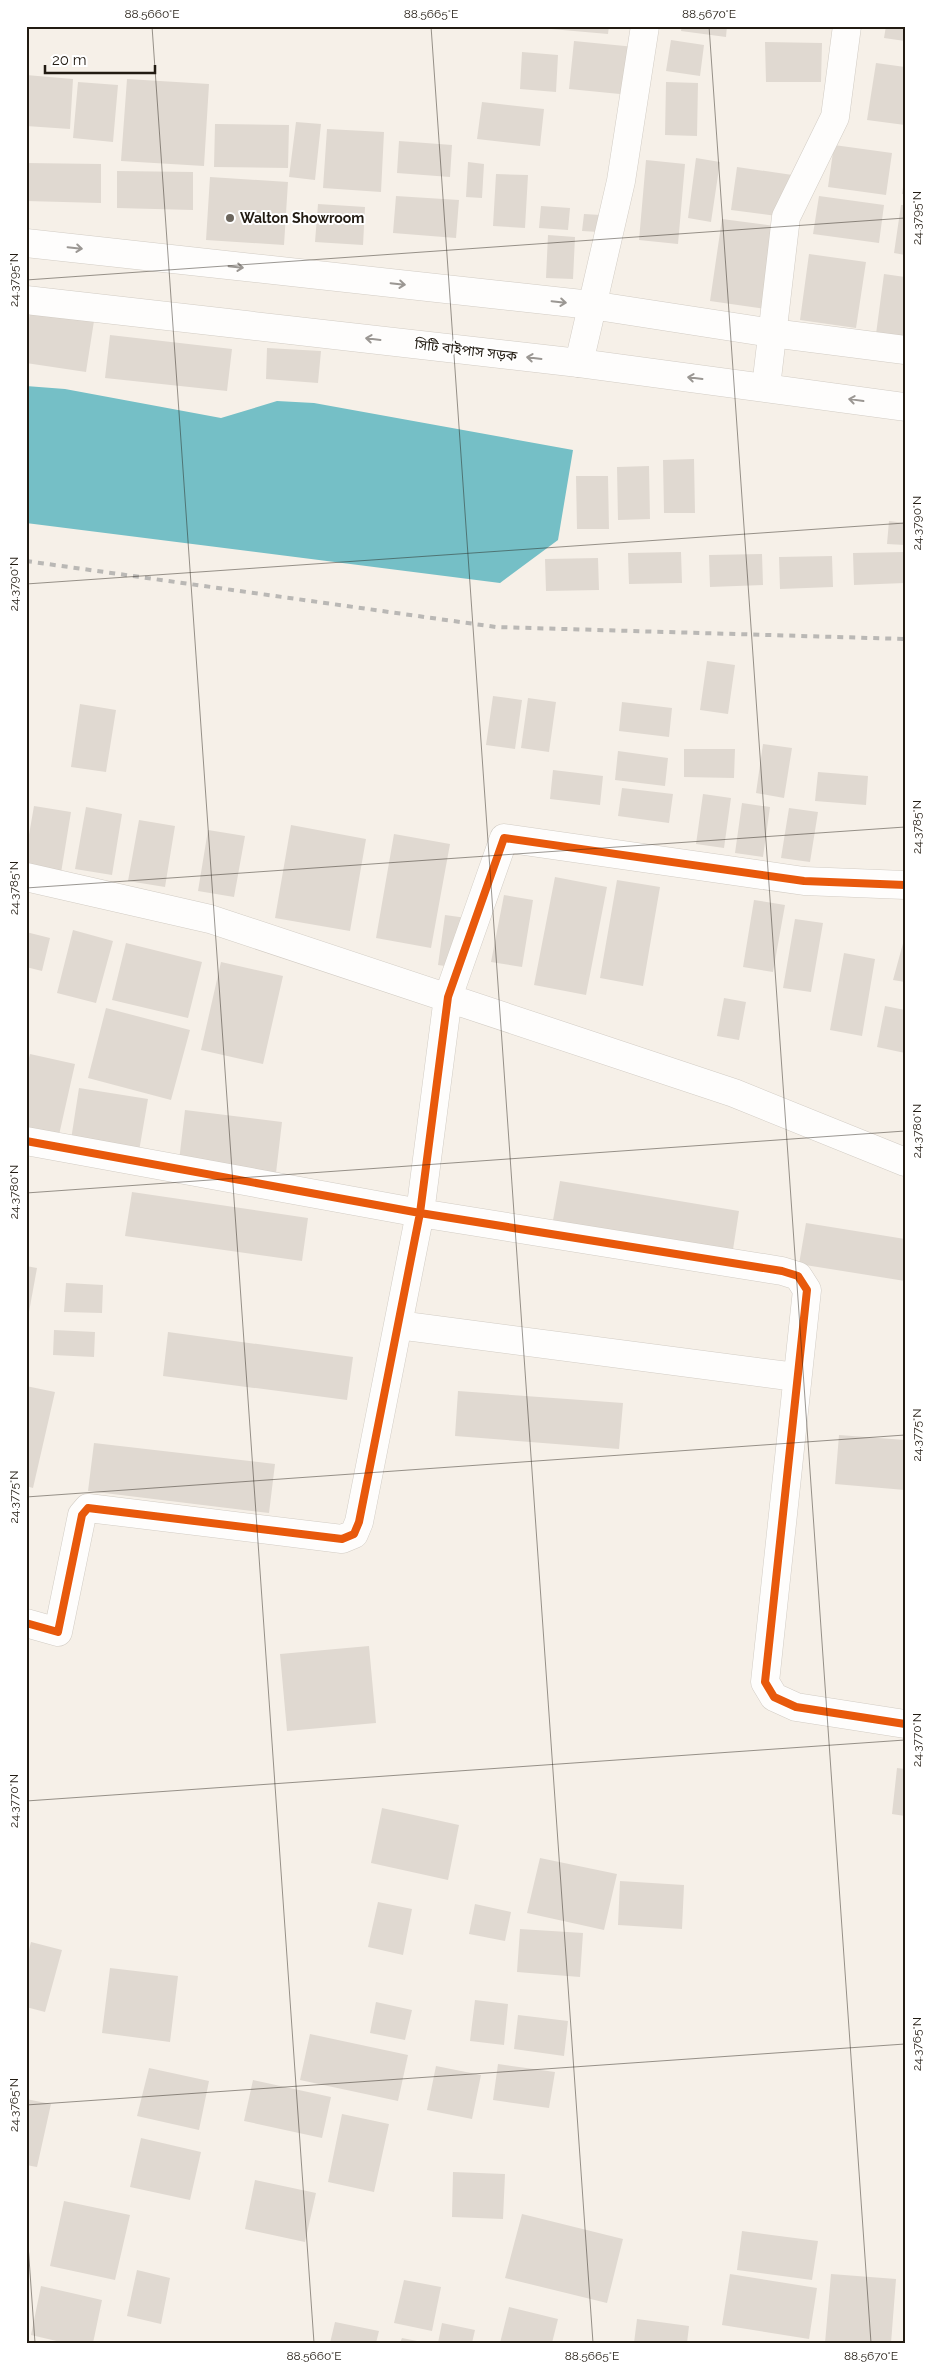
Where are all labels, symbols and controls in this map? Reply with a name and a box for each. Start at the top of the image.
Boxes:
text: 88.5660°E [124,7,180,21]
text: 88.5665°E [404,7,458,21]
text: 88.5670°E [682,7,736,21]
scale bar [45,42,155,74]
text: 20 m [52,51,87,69]
text: 24.3795°N [910,191,924,245]
place label: Walton Showroom [240,210,364,226]
marker: Walton Showroom [224,212,236,224]
one-way arrow [66,244,82,253]
text: 24.3795°N [7,253,21,307]
one-way arrow [228,262,244,272]
one-way arrow [389,280,405,289]
one-way arrow [551,297,567,307]
one-way arrow [365,334,381,344]
street label: সিটি বাইপাস সড়ক [413,336,519,364]
one-way arrow [527,353,543,363]
one-way arrow [688,373,704,383]
one-way arrow [849,395,865,405]
text: 24.3790°N [910,496,924,550]
text: 24.3790°N [7,557,21,611]
text: 24.3785°N [910,800,924,854]
text: 24.3785°N [7,861,21,915]
text: 24.3780°N [910,1104,924,1158]
text: 24.3780°N [7,1165,21,1219]
text: 24.3775°N [910,1408,924,1462]
text: 24.3775°N [7,1470,21,1524]
text: 24.3770°N [910,1713,924,1767]
text: 24.3770°N [7,1774,21,1828]
text: 24.3765°N [910,2017,924,2071]
text: 24.3765°N [7,2078,21,2132]
text: 88.5660°E [286,2349,342,2363]
text: 88.5665°E [565,2349,619,2363]
text: 88.5670°E [844,2349,898,2363]

